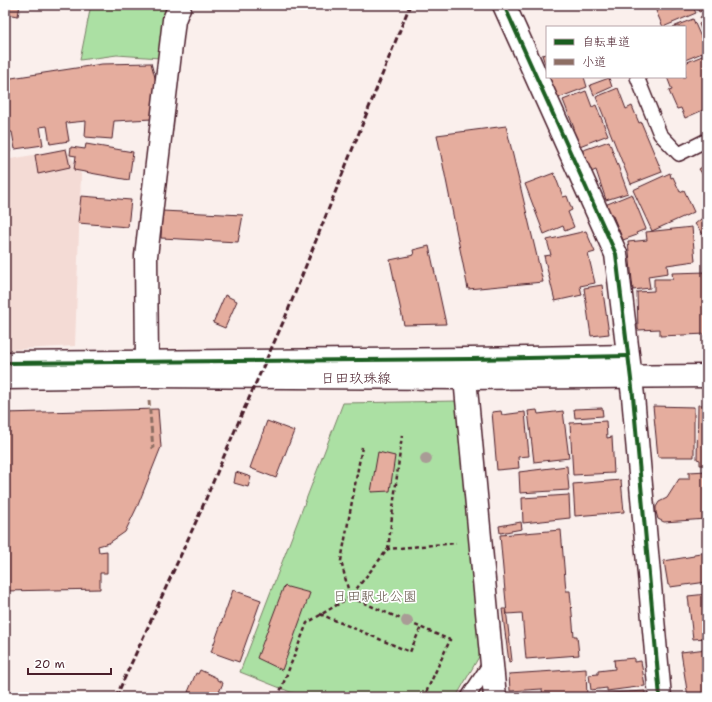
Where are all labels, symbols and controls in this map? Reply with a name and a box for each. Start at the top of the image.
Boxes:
legend [546,26,686,78]
text: 自転車道 [582,34,630,50]
text: 小道 [582,54,606,70]
street label: 日田玖珠線 [321,369,391,387]
park label: 日田駅北公園 [333,587,417,605]
scale bar [28,650,111,676]
text: 20 m [34,656,65,672]

